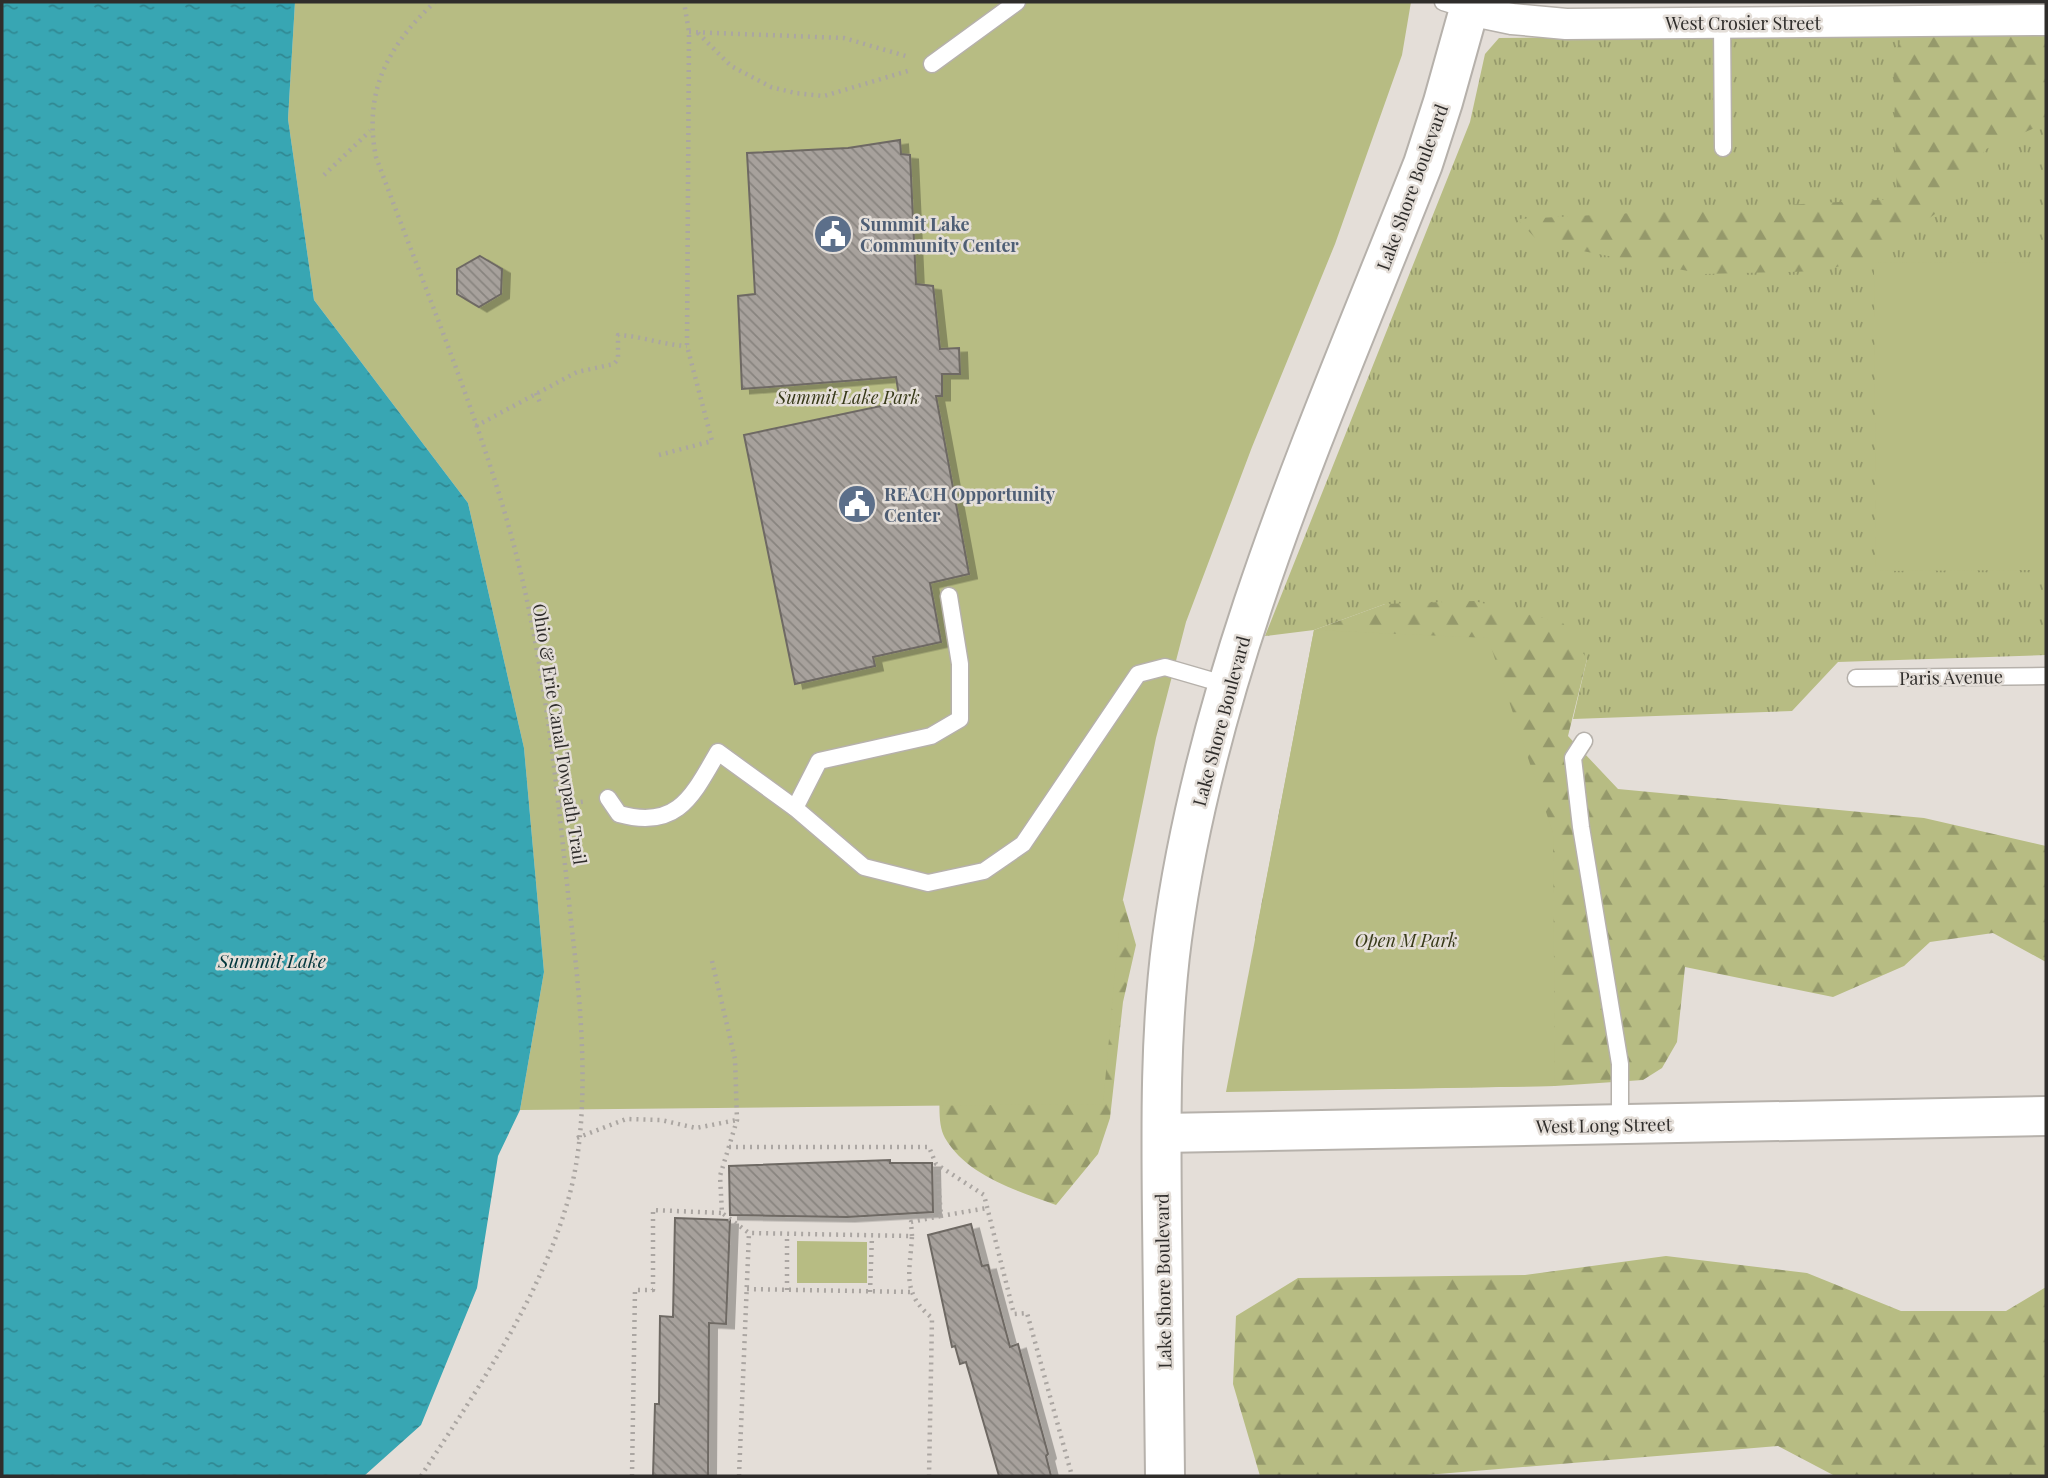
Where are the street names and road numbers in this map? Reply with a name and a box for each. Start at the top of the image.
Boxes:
street label: West Crosier Street [1664,11,1821,35]
street label: Lake Shore Boulevard [1371,100,1453,273]
street label: Ohio & Erie Canal Towpath Trail [527,602,593,866]
street label: Lake Shore Boulevard [1187,633,1255,809]
street label: Paris Avenue [1899,664,2003,690]
street label: West Long Street [1535,1112,1673,1138]
street label: Lake Shore Boulevard [1149,1193,1177,1369]

